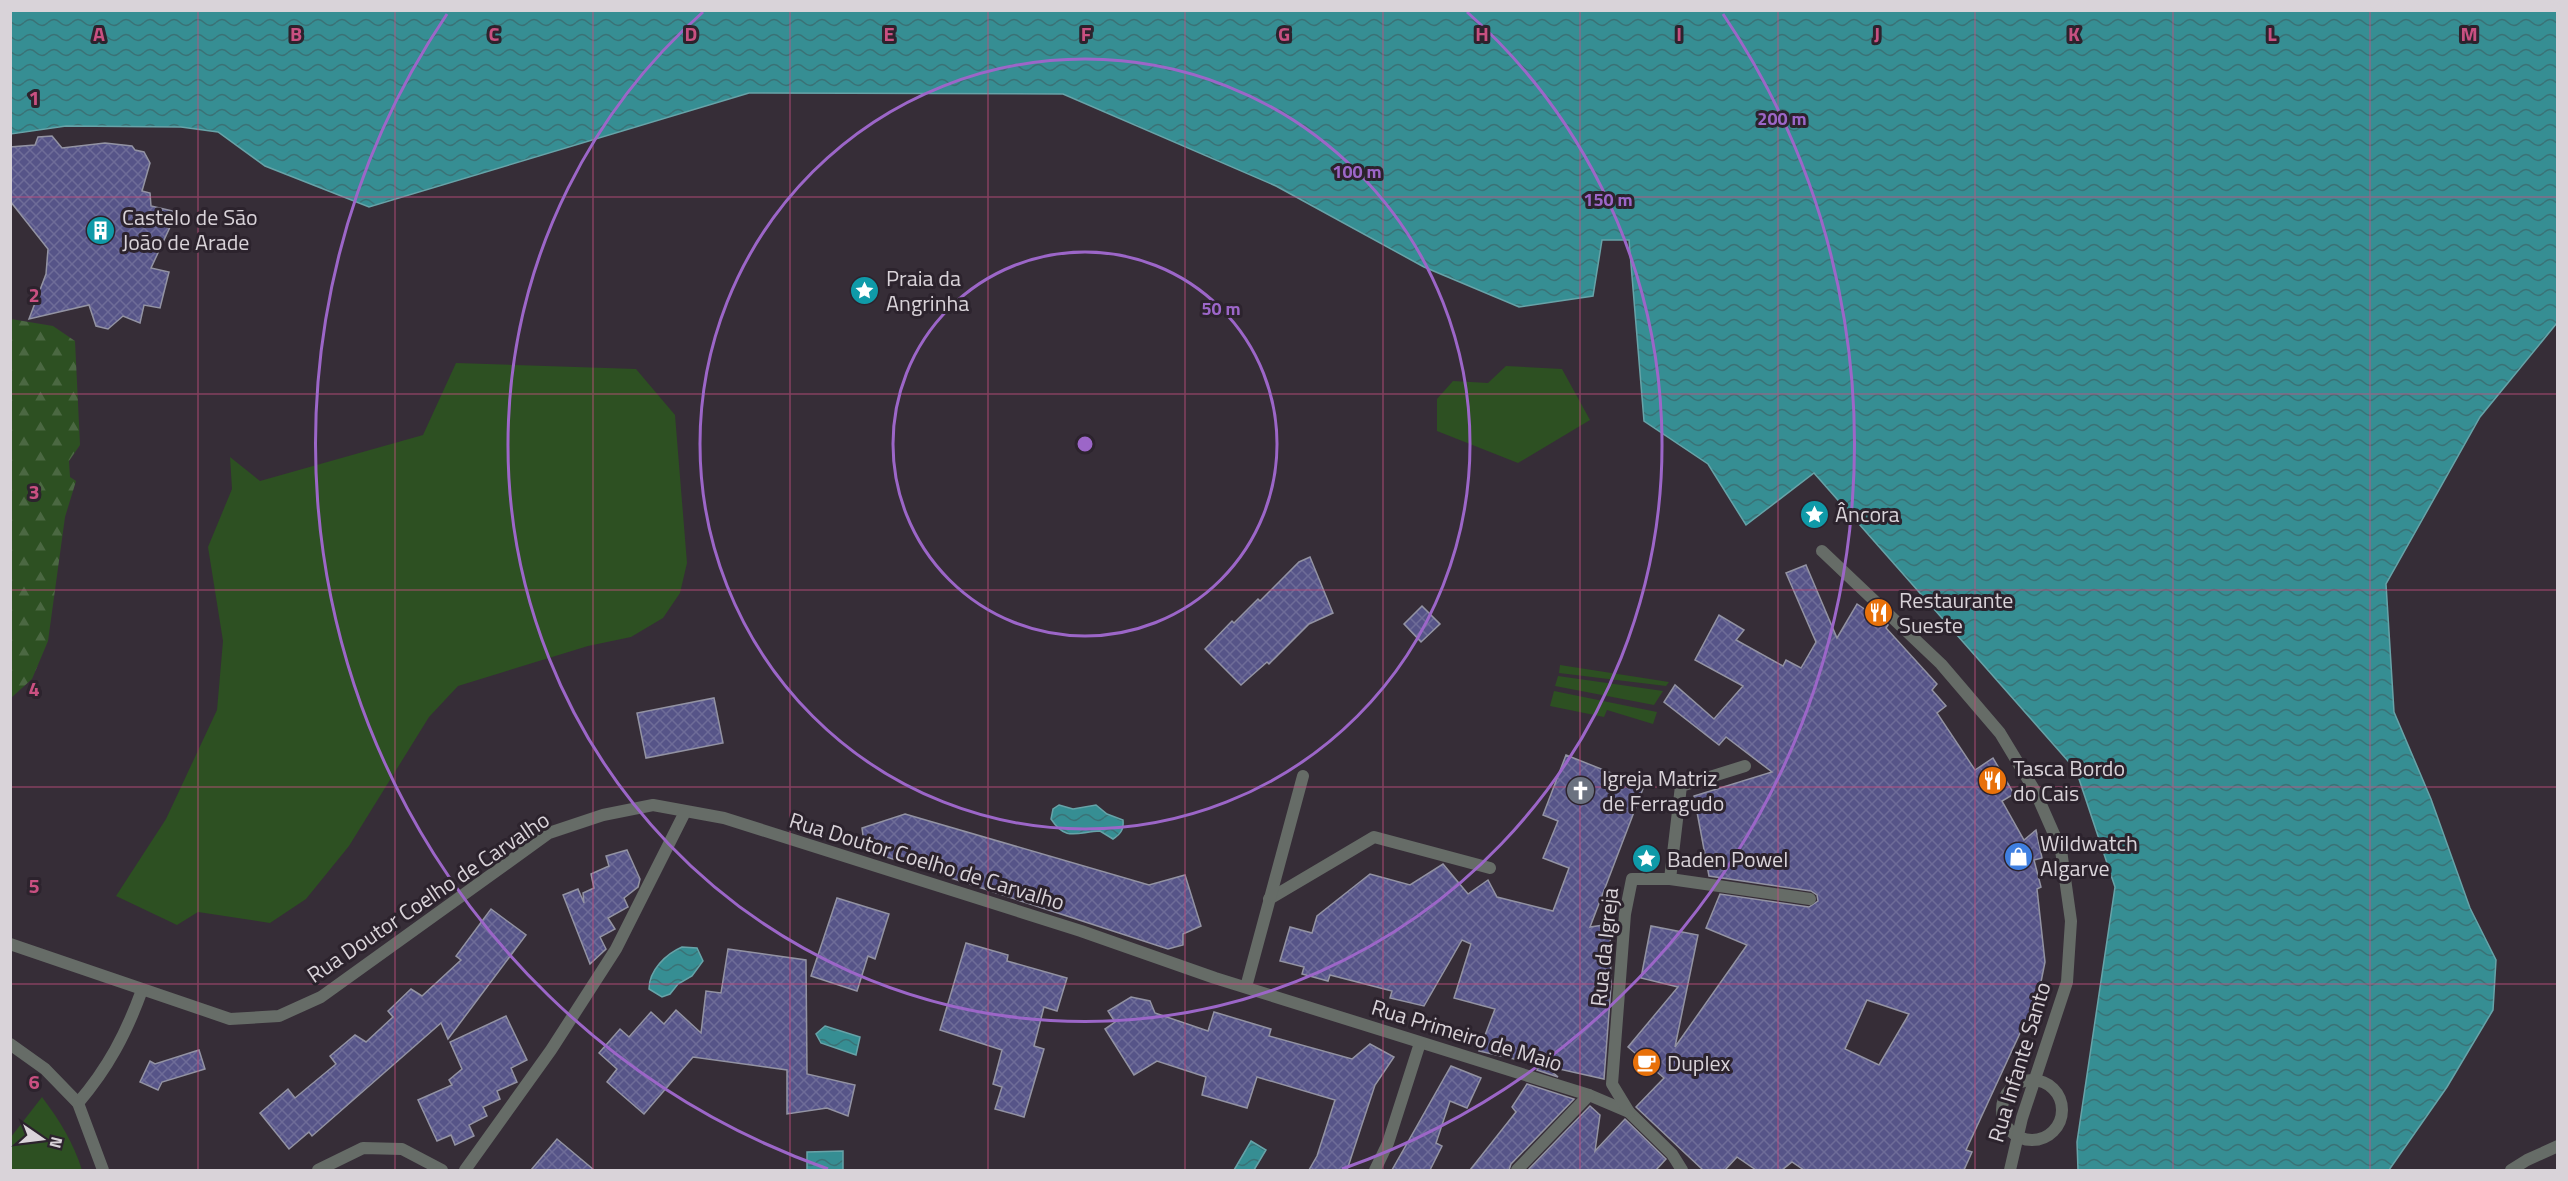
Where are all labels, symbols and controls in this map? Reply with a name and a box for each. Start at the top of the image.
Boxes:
text: A [93,18,105,49]
text: B [290,18,302,49]
text: C [489,18,500,49]
text: D [685,18,697,49]
text: E [883,18,895,49]
text: F [1081,18,1092,49]
text: G [1278,18,1290,49]
text: H [1475,18,1489,49]
text: I [1676,18,1682,49]
text: J [1874,18,1880,49]
text: K [2068,18,2080,49]
text: L [2267,18,2277,49]
text: M [2460,18,2478,49]
text: 1 [28,82,40,113]
text: 200 m [1757,105,1807,132]
text: 100 m [1332,158,1382,185]
text: 150 m [1583,186,1633,213]
place label: Castelo de São João de Arade [122,200,258,259]
building icon: Castelo de São João de Arade [85,214,117,246]
place label: Praia da Angrinha [886,261,969,320]
place icon: Praia da Angrinha [849,275,881,307]
text: 2 [28,279,40,310]
text: 50 m [1201,295,1241,322]
centre of rings [1075,434,1095,454]
text: 3 [28,476,40,507]
place label: Âncora [1835,497,1900,531]
place icon: Âncora [1798,498,1830,530]
place label: Restaurante Sueste [1899,583,2013,642]
restaurant icon: Restaurante Sueste [1862,597,1894,629]
text: 4 [28,673,40,704]
place label: Tasca Bordo do Cais [2013,751,2125,810]
place label: Igreja Matriz de Ferragudo [1602,761,1724,820]
restaurant icon: Tasca Bordo do Cais [1976,765,2008,797]
church icon: Igreja Matriz de Ferragudo [1565,775,1597,807]
street label: Rua Doutor Coelho de Carvalho [300,803,556,991]
street label: Rua Doutor Coelho de Carvalho [785,803,1069,919]
place label: Wildwatch Algarve [2040,826,2138,885]
shop icon: Wildwatch Algarve [2003,840,2035,872]
place label: Baden Powel [1667,842,1788,876]
place icon: Baden Powel [1630,843,1662,875]
text: 5 [28,870,40,901]
street label: Rua da Igreja [1581,886,1627,1008]
street label: Rua Infante Santo [1978,978,2060,1146]
street label: Rua Primeiro de Maio [1367,990,1567,1080]
place label: Duplex [1667,1046,1731,1080]
cafe icon: Duplex [1630,1047,1662,1079]
text: 6 [28,1066,40,1097]
north arrow [12,1109,72,1169]
text: N [44,1134,70,1151]

